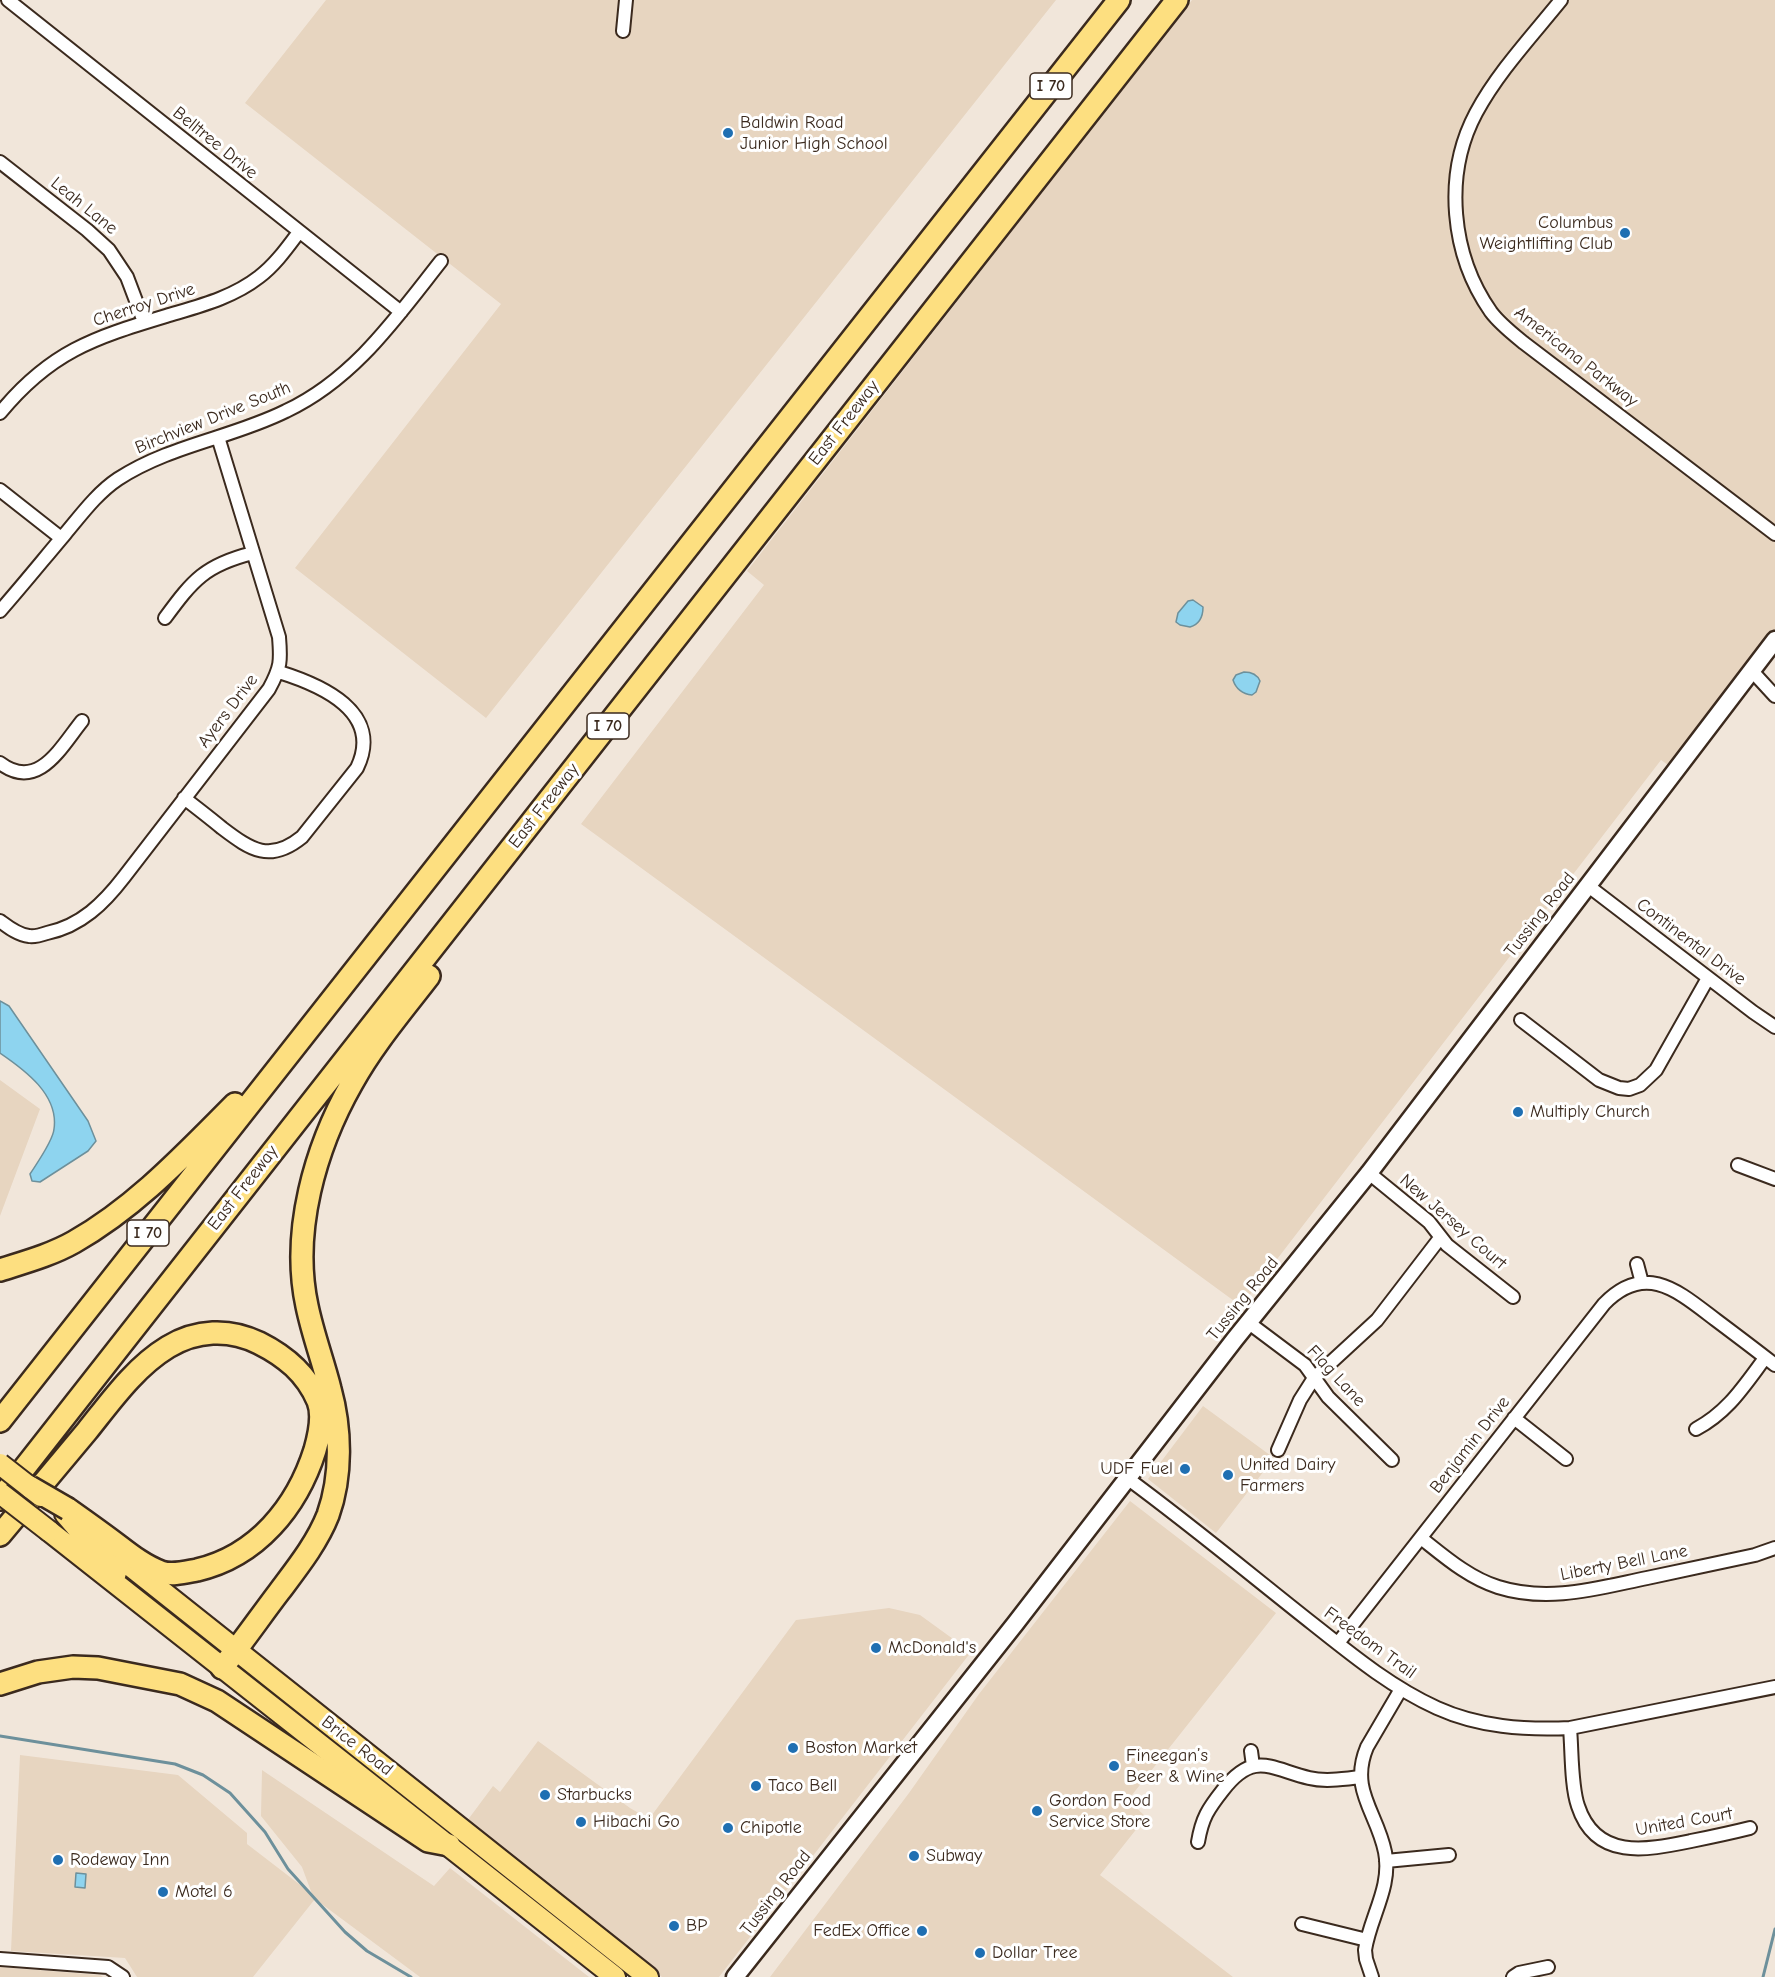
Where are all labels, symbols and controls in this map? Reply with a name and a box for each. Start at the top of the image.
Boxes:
road number: I 70 [1030,73,1072,99]
street label: Belltree Drive [168,102,262,184]
place label: Baldwin Road Junior High School [740,112,888,154]
marker: Baldwin Road Junior High School [721,126,735,140]
street label: Leah Lane [46,173,122,239]
place label: Columbus Weightlifting Club [1480,212,1613,254]
marker: Columbus Weightlifting Club [1618,226,1632,240]
street label: Cherroy Drive [90,278,198,332]
street label: Americana Parkway [1510,302,1642,412]
street label: East Freeway [804,376,884,470]
street label: Birchview Drive South [132,377,294,459]
street label: Ayers Drive [193,670,263,752]
road number: I 70 [587,713,629,739]
street label: East Freeway [504,759,584,853]
street label: Tussing Road [1500,868,1580,962]
street label: Continental Drive [1632,894,1750,990]
place label: Multiply Church [1530,1101,1650,1123]
marker: Multiply Church [1511,1105,1525,1119]
street label: East Freeway [203,1141,283,1235]
street label: New Jersey Court [1395,1170,1511,1274]
road number: I 70 [127,1220,169,1246]
street label: Tussing Road [1203,1253,1283,1345]
street label: Flag Lane [1302,1341,1370,1411]
street label: Benjamin Drive [1425,1392,1515,1498]
place label: United Dairy Farmers [1240,1454,1336,1496]
place label: UDF Fuel [1100,1458,1173,1480]
marker: UDF Fuel [1178,1462,1192,1476]
marker: United Dairy Farmers [1221,1468,1235,1482]
street label: Liberty Bell Lane [1559,1540,1689,1586]
street label: Freedom Trail [1320,1602,1420,1684]
place label: McDonald's [888,1637,976,1659]
marker: McDonald's [869,1641,883,1655]
street label: Brice Road [317,1711,397,1781]
place label: Boston Market [805,1737,917,1759]
marker: Boston Market [786,1741,800,1755]
place label: Fineegan’s Beer & Wine [1126,1745,1225,1788]
marker: Fineegan’s Beer & Wine [1107,1759,1121,1773]
place label: Taco Bell [768,1775,837,1797]
marker: Taco Bell [749,1779,763,1793]
place label: Starbucks [557,1784,632,1806]
marker: Starbucks [538,1788,552,1802]
place label: Gordon Food Service Store [1049,1790,1151,1832]
street label: United Court [1634,1803,1734,1841]
marker: Gordon Food Service Store [1030,1804,1044,1818]
place label: Hibachi Go [593,1811,680,1833]
marker: Hibachi Go [574,1815,588,1829]
place label: Chipotle [740,1817,802,1839]
marker: Chipotle [721,1821,735,1835]
place label: Subway [926,1845,982,1867]
street label: Tussing Road [736,1846,816,1940]
place label: Rodeway Inn [70,1849,169,1871]
marker: Subway [907,1849,921,1863]
marker: Rodeway Inn [51,1853,65,1867]
place label: Motel 6 [175,1881,233,1903]
marker: Motel 6 [156,1885,170,1899]
place label: BP [686,1915,707,1937]
marker: BP [667,1919,681,1933]
place label: FedEx Office [813,1920,910,1942]
marker: FedEx Office [915,1924,929,1938]
place label: Dollar Tree [992,1942,1077,1964]
marker: Dollar Tree [973,1946,987,1960]

